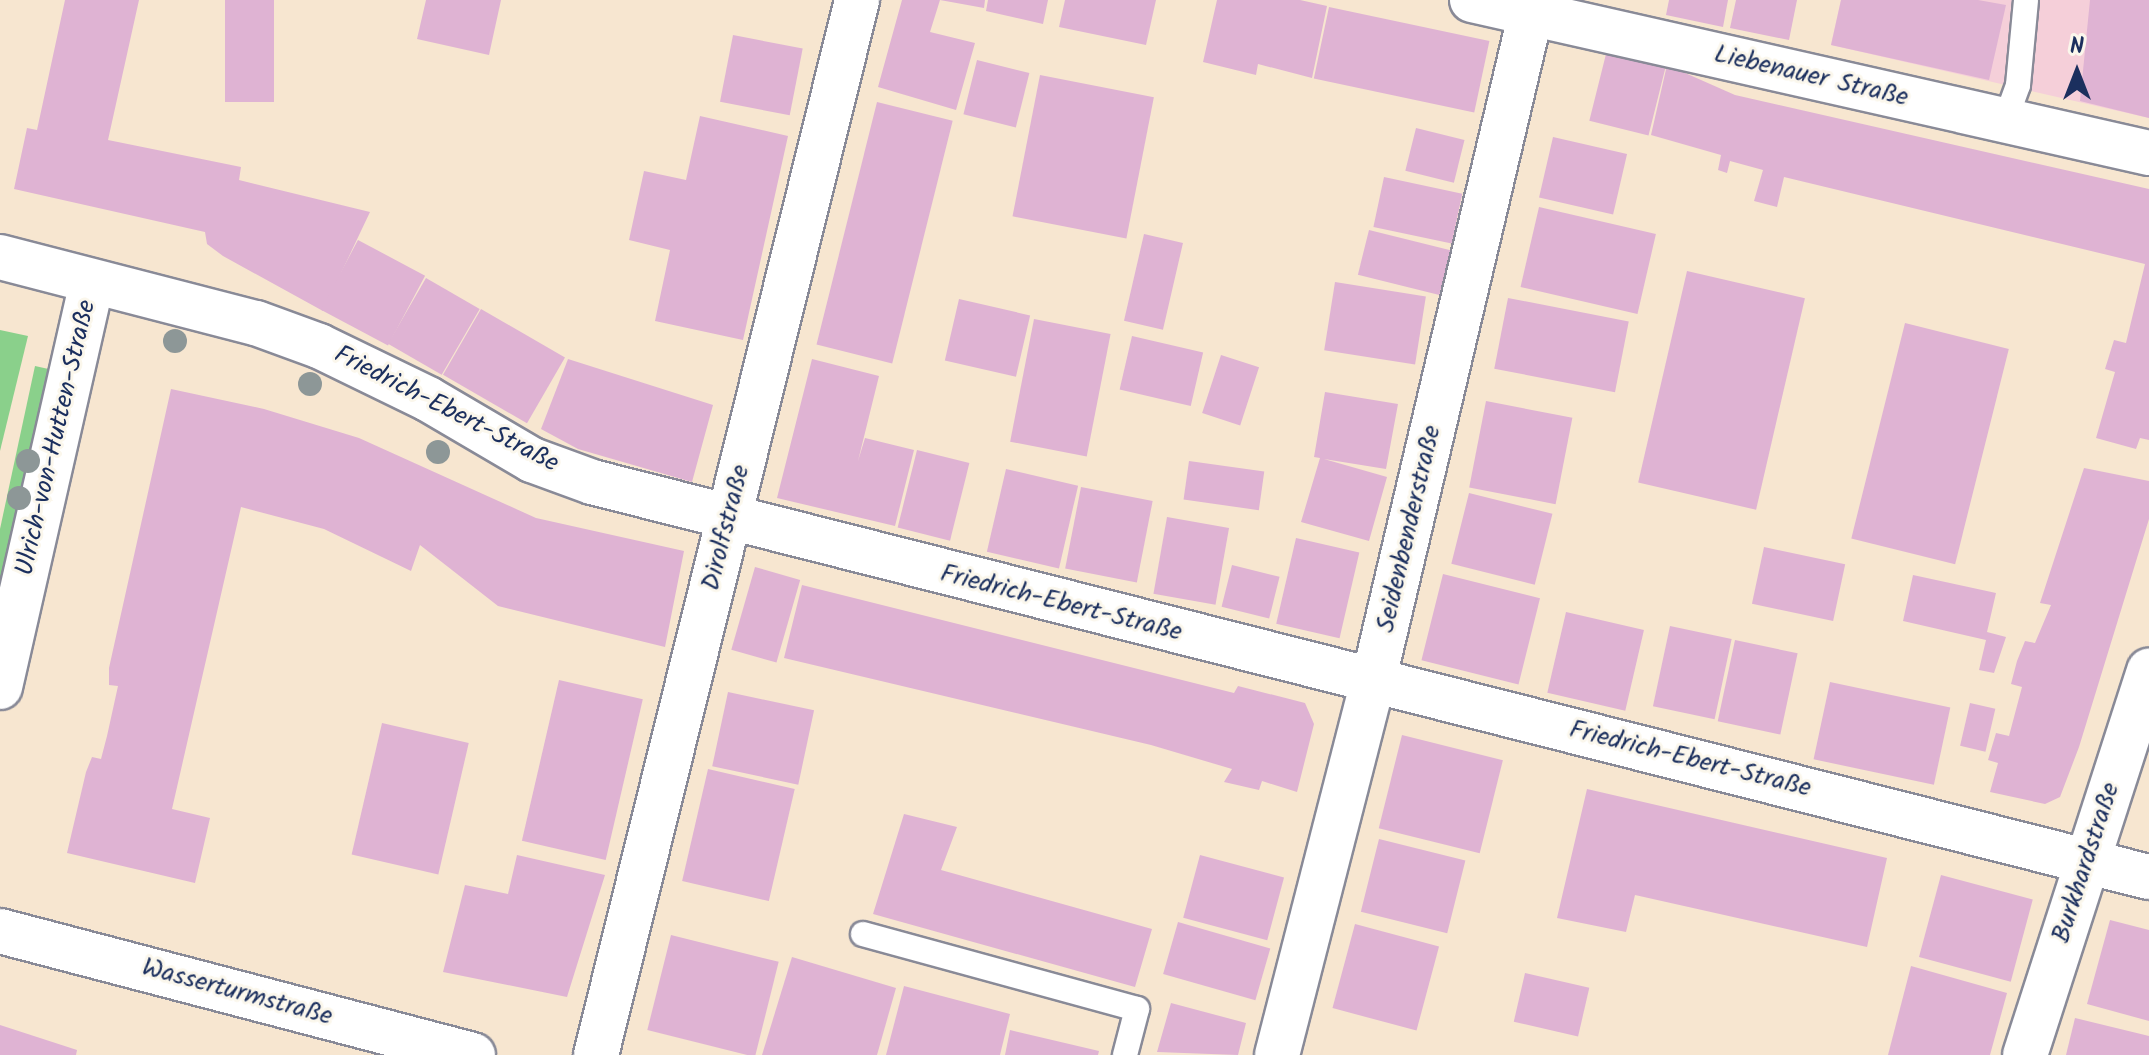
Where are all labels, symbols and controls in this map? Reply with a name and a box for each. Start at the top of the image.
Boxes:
text: N [2070,30,2084,65]
north arrow [2037,32,2117,112]
street label: Liebenauer Straße [1711,39,1911,115]
street label: Ulrich-von-Hutten-Straße [10,297,104,579]
street label: Friedrich-Ebert-Straße [328,340,564,480]
street label: Seidenbenderstraße [1371,422,1449,636]
street label: Dirolfstraße [696,462,758,594]
street label: Friedrich-Ebert-Straße [937,559,1185,649]
street label: Friedrich-Ebert-Straße [1566,715,1814,805]
street label: Burkhardstraße [2046,779,2128,947]
street label: Wasserturmstraße [138,953,336,1033]

